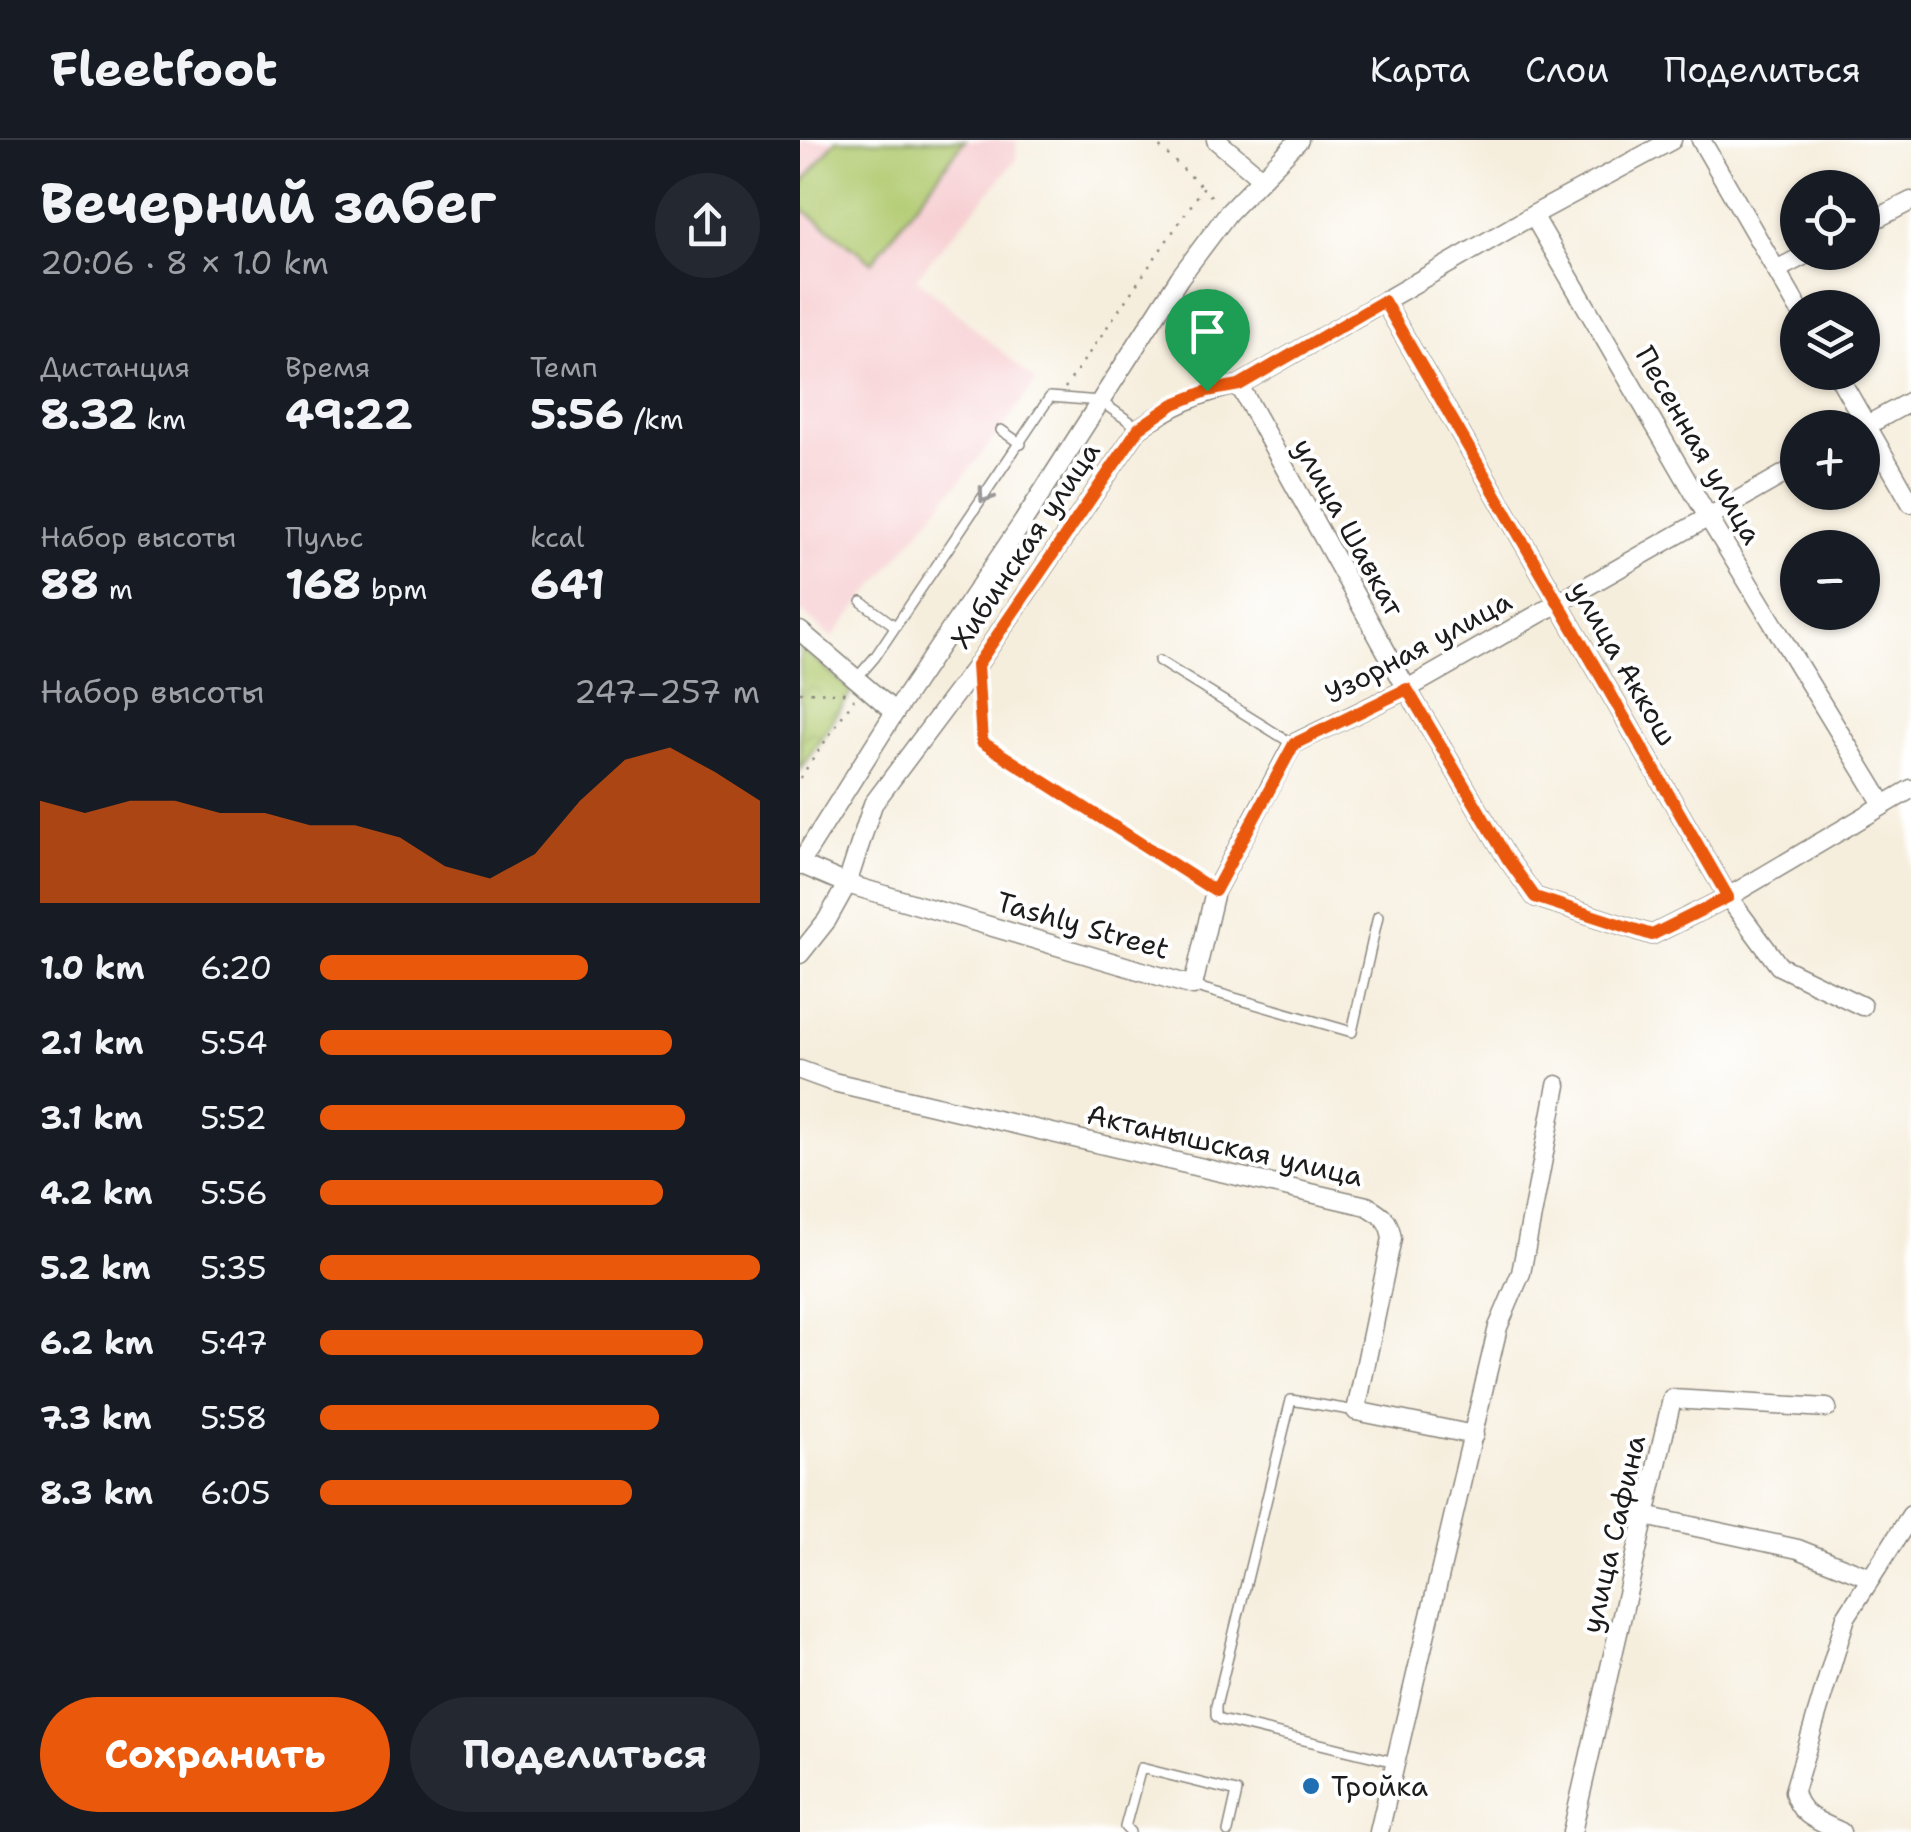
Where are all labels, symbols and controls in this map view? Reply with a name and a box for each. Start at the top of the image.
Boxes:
text: Fleetfoot [50,37,278,101]
text: Карта [1370,46,1470,93]
text: Слои [1525,46,1609,93]
text: Поделиться [1664,46,1861,93]
text: Вечерний забег [40,166,496,240]
map controls [1780,170,1880,630]
button: locate [1780,170,1880,270]
button: share [655,173,760,278]
text: 20:06 · 8 × 1.0 km [40,241,329,284]
pin [1165,289,1250,392]
button: layers [1780,290,1880,390]
icon: arrive [1180,304,1235,359]
street label: Песенная улица [1627,339,1771,551]
text: Дистанция [40,348,190,386]
text: Время [285,348,370,386]
text: Темп [530,348,598,386]
text: 8.32 [40,386,137,442]
text: 49:22 [285,386,413,442]
text: 5:56 [530,386,624,442]
text: km [137,400,186,438]
text: /km [624,400,684,438]
button: + [1780,410,1880,510]
street label: улица Шавкат [1284,431,1414,623]
street label: Хибинская улица [942,434,1108,656]
one-way arrow [979,484,997,503]
text: Набор высоты [40,518,236,556]
text: Пульс [285,518,364,556]
text: kcal [530,518,584,556]
button: − [1780,530,1880,630]
text: 88 [40,556,99,612]
text: 168 [285,556,362,612]
text: 641 [530,556,605,612]
text: m [99,570,133,608]
text: bpm [362,570,427,608]
street label: улица Аккош [1561,573,1687,753]
street label: Узорная улица [1318,582,1518,712]
text: Набор высоты [40,670,265,713]
text: 247–257 m [574,670,760,713]
street label: Tashly Street [992,882,1174,968]
text: 1.0 km [40,946,145,989]
text: 6:20 [200,946,272,989]
text: 2.1 km [40,1021,144,1064]
text: 5:54 [200,1021,268,1064]
street label: Актанышская улица [1083,1095,1367,1195]
text: 3.1 km [40,1096,143,1139]
text: 5:52 [200,1096,267,1139]
text: 4.2 km [40,1171,153,1214]
text: 5:56 [200,1171,268,1214]
text: 5.2 km [40,1246,151,1289]
text: 5:35 [200,1246,267,1289]
text: 6.2 km [40,1321,154,1364]
text: 5:47 [200,1321,268,1364]
text: 7.3 km [40,1396,152,1439]
text: 5:58 [200,1396,268,1439]
street label: улица Сафина [1572,1431,1654,1637]
text: 8.3 km [40,1471,153,1514]
text: 6:05 [200,1471,271,1514]
button: Сохранить [40,1697,390,1812]
button: Поделиться [410,1697,760,1812]
place label: Тройка [1331,1767,1428,1805]
marker: Тройка [1300,1775,1322,1797]

